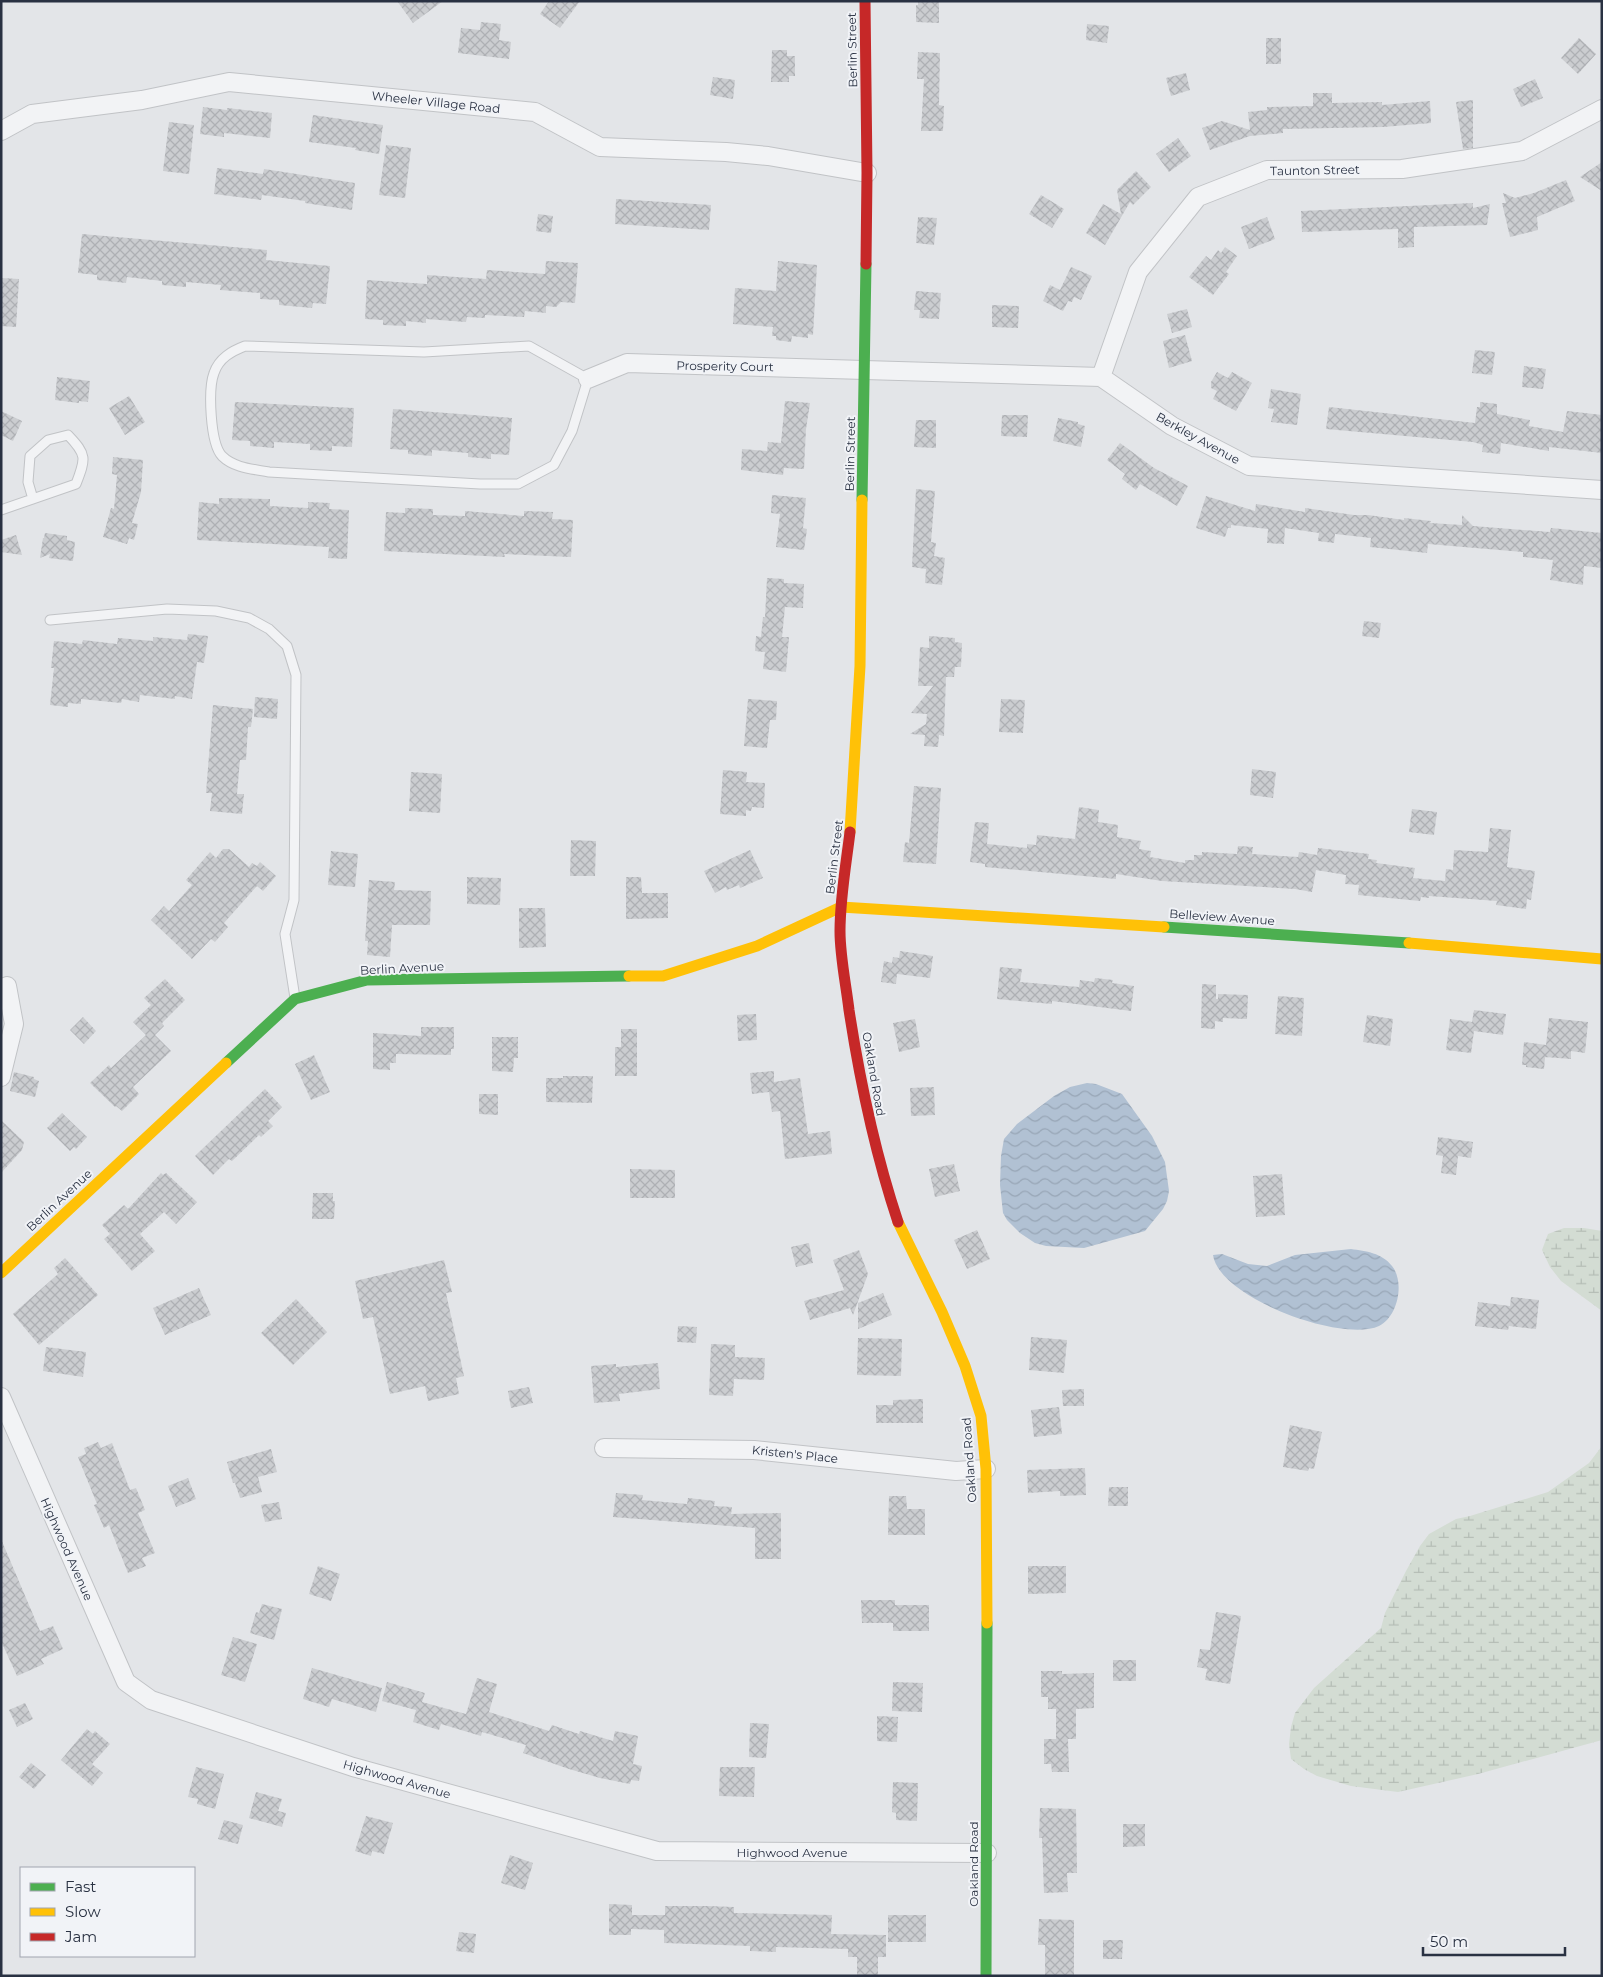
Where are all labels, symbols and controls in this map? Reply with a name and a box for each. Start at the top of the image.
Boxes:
street label: Berlin Street [844,12,860,88]
street label: Wheeler Village Road [371,88,501,116]
street label: Taunton Street [1270,162,1360,178]
street label: Prosperity Court [676,358,774,374]
street label: Berkley Avenue [1153,409,1243,467]
street label: Berlin Street [842,416,858,492]
street label: Berlin Street [822,819,846,895]
street label: Belleview Avenue [1169,906,1275,928]
street label: Berlin Avenue [360,958,444,978]
street label: Oakland Road [859,1031,889,1117]
street label: Berlin Avenue [23,1166,95,1234]
street label: Oakland Road [959,1417,979,1503]
street label: Kristen's Place [751,1442,839,1466]
street label: Highwood Avenue [38,1495,96,1603]
street label: Highwood Avenue [341,1756,453,1802]
street label: Oakland Road [966,1821,981,1907]
street label: Highwood Avenue [736,1845,848,1860]
legend [20,1867,195,1957]
text: Fast [65,1877,96,1896]
text: Slow [65,1902,101,1921]
scale bar [1423,1924,1566,1956]
text: Jam [64,1927,97,1946]
text: 50 m [1430,1932,1468,1951]

